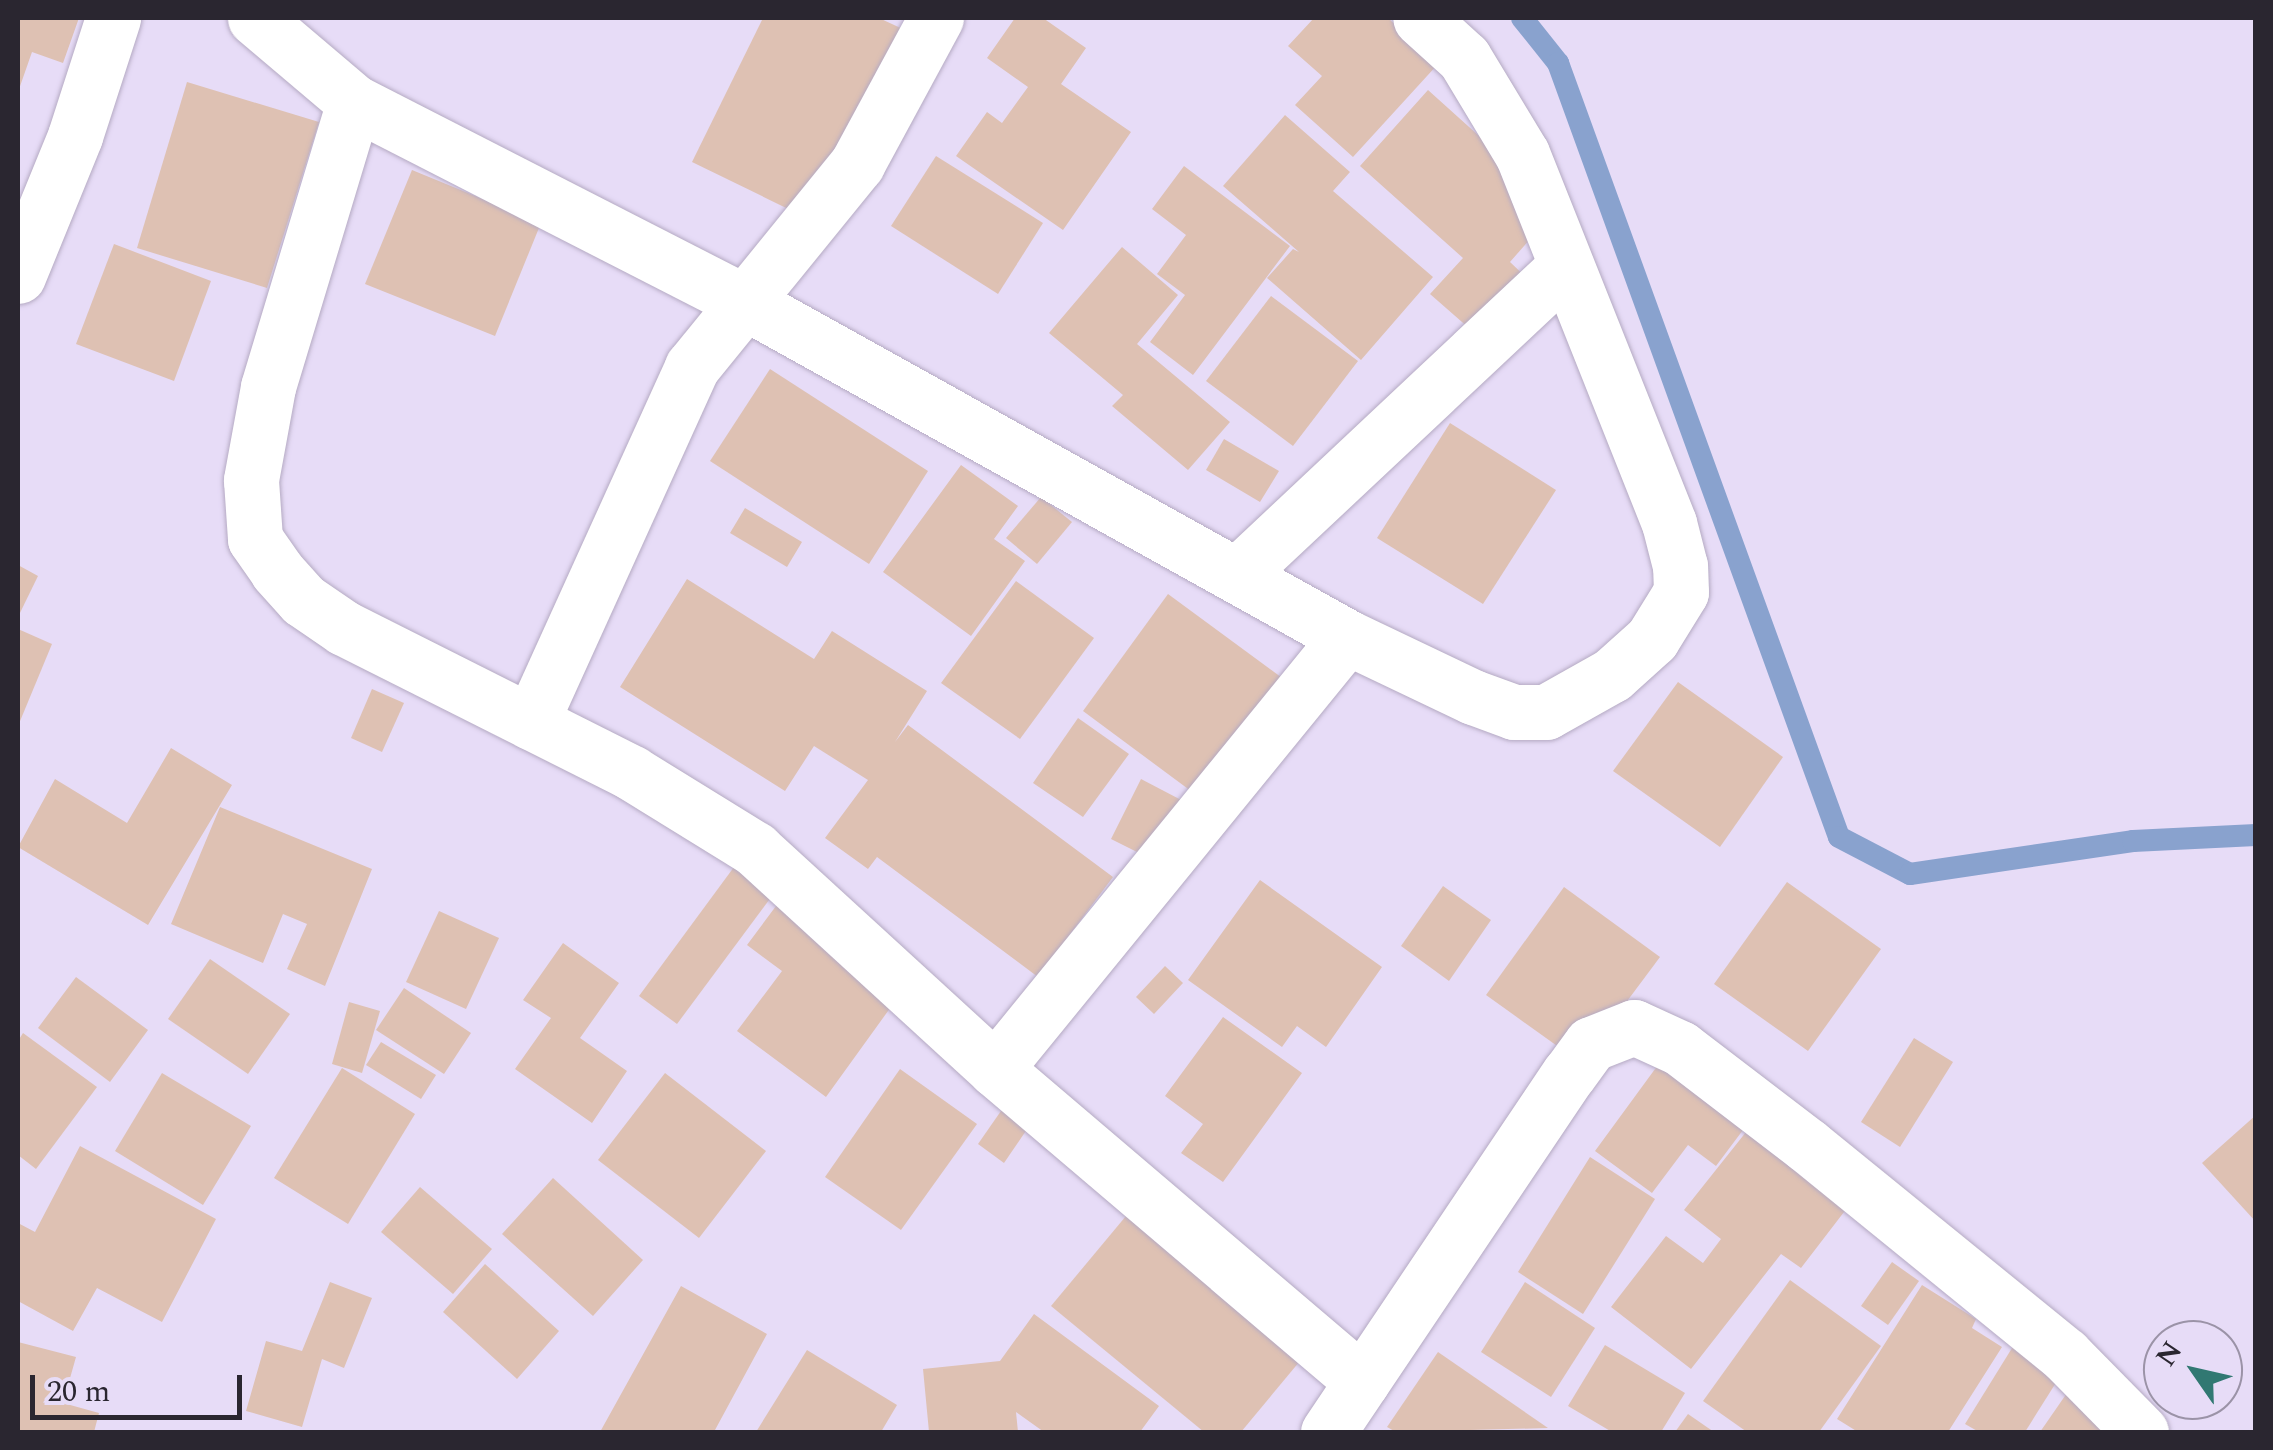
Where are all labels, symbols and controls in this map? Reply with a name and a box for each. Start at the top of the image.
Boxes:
north arrow [2143,1320,2243,1420]
text: N [2145,1333,2194,1376]
scale bar [35,1355,248,1417]
text: 20 m [47,1369,110,1415]

